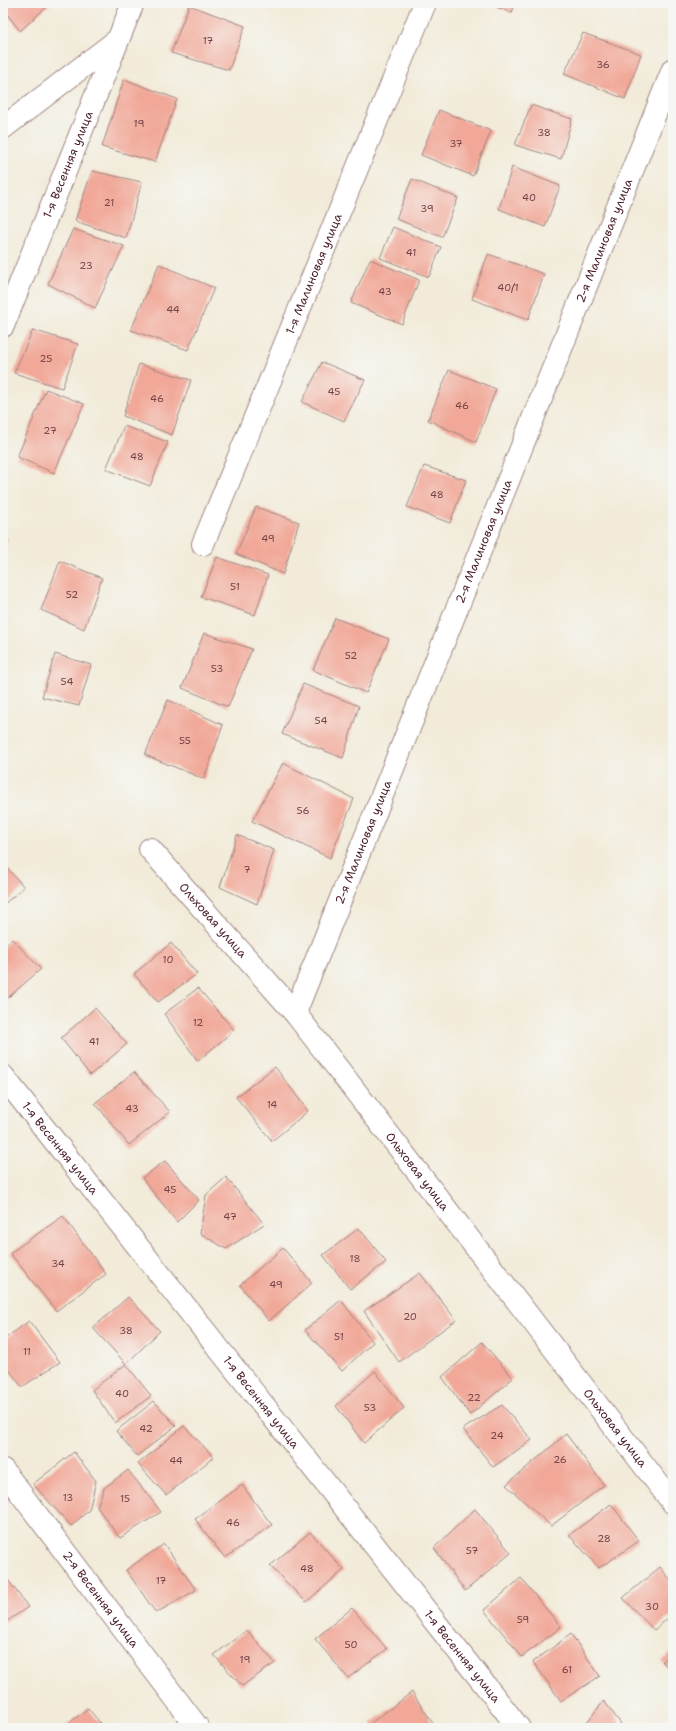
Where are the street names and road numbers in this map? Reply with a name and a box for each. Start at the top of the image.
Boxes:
street label: 1-я Весенняя улица [39,108,97,221]
street label: 2-я Малиновая улица [572,176,636,305]
street label: 1-я Малиновая улица [282,211,346,337]
street label: 2-я Малиновая улица [452,477,516,606]
street label: 2-я Малиновая улица [331,777,396,906]
street label: Ольховая улица [175,879,251,962]
street label: 1-я Весенняя улица [18,1098,102,1198]
street label: Ольховая улица [382,1129,453,1214]
street label: 1-я Весенняя улица [219,1352,303,1452]
street label: Ольховая улица [580,1385,651,1471]
street label: 2-я Весенняя улица [59,1548,143,1651]
street label: 1-я Весенняя улица [421,1607,504,1706]

